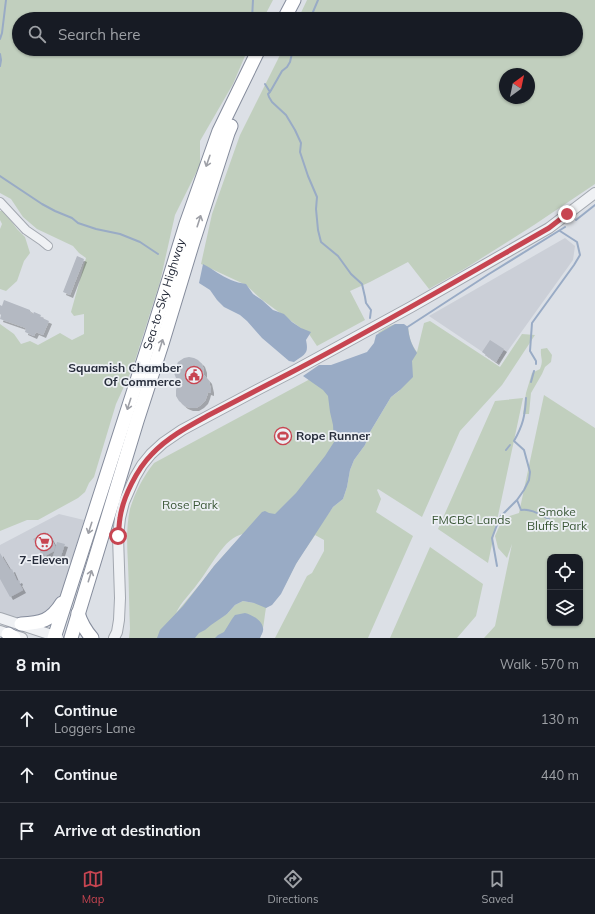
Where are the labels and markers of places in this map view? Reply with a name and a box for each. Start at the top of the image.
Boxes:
place label: Squamish Chamber Of Commerce [68,360,181,389]
public building icon: Squamish Chamber Of Commerce [184,365,204,385]
sports icon: Rope Runner [273,426,293,446]
place label: Rope Runner [296,428,370,443]
supermarket icon: 7-Eleven [34,532,54,552]
place label: 7-Eleven [19,552,69,567]

